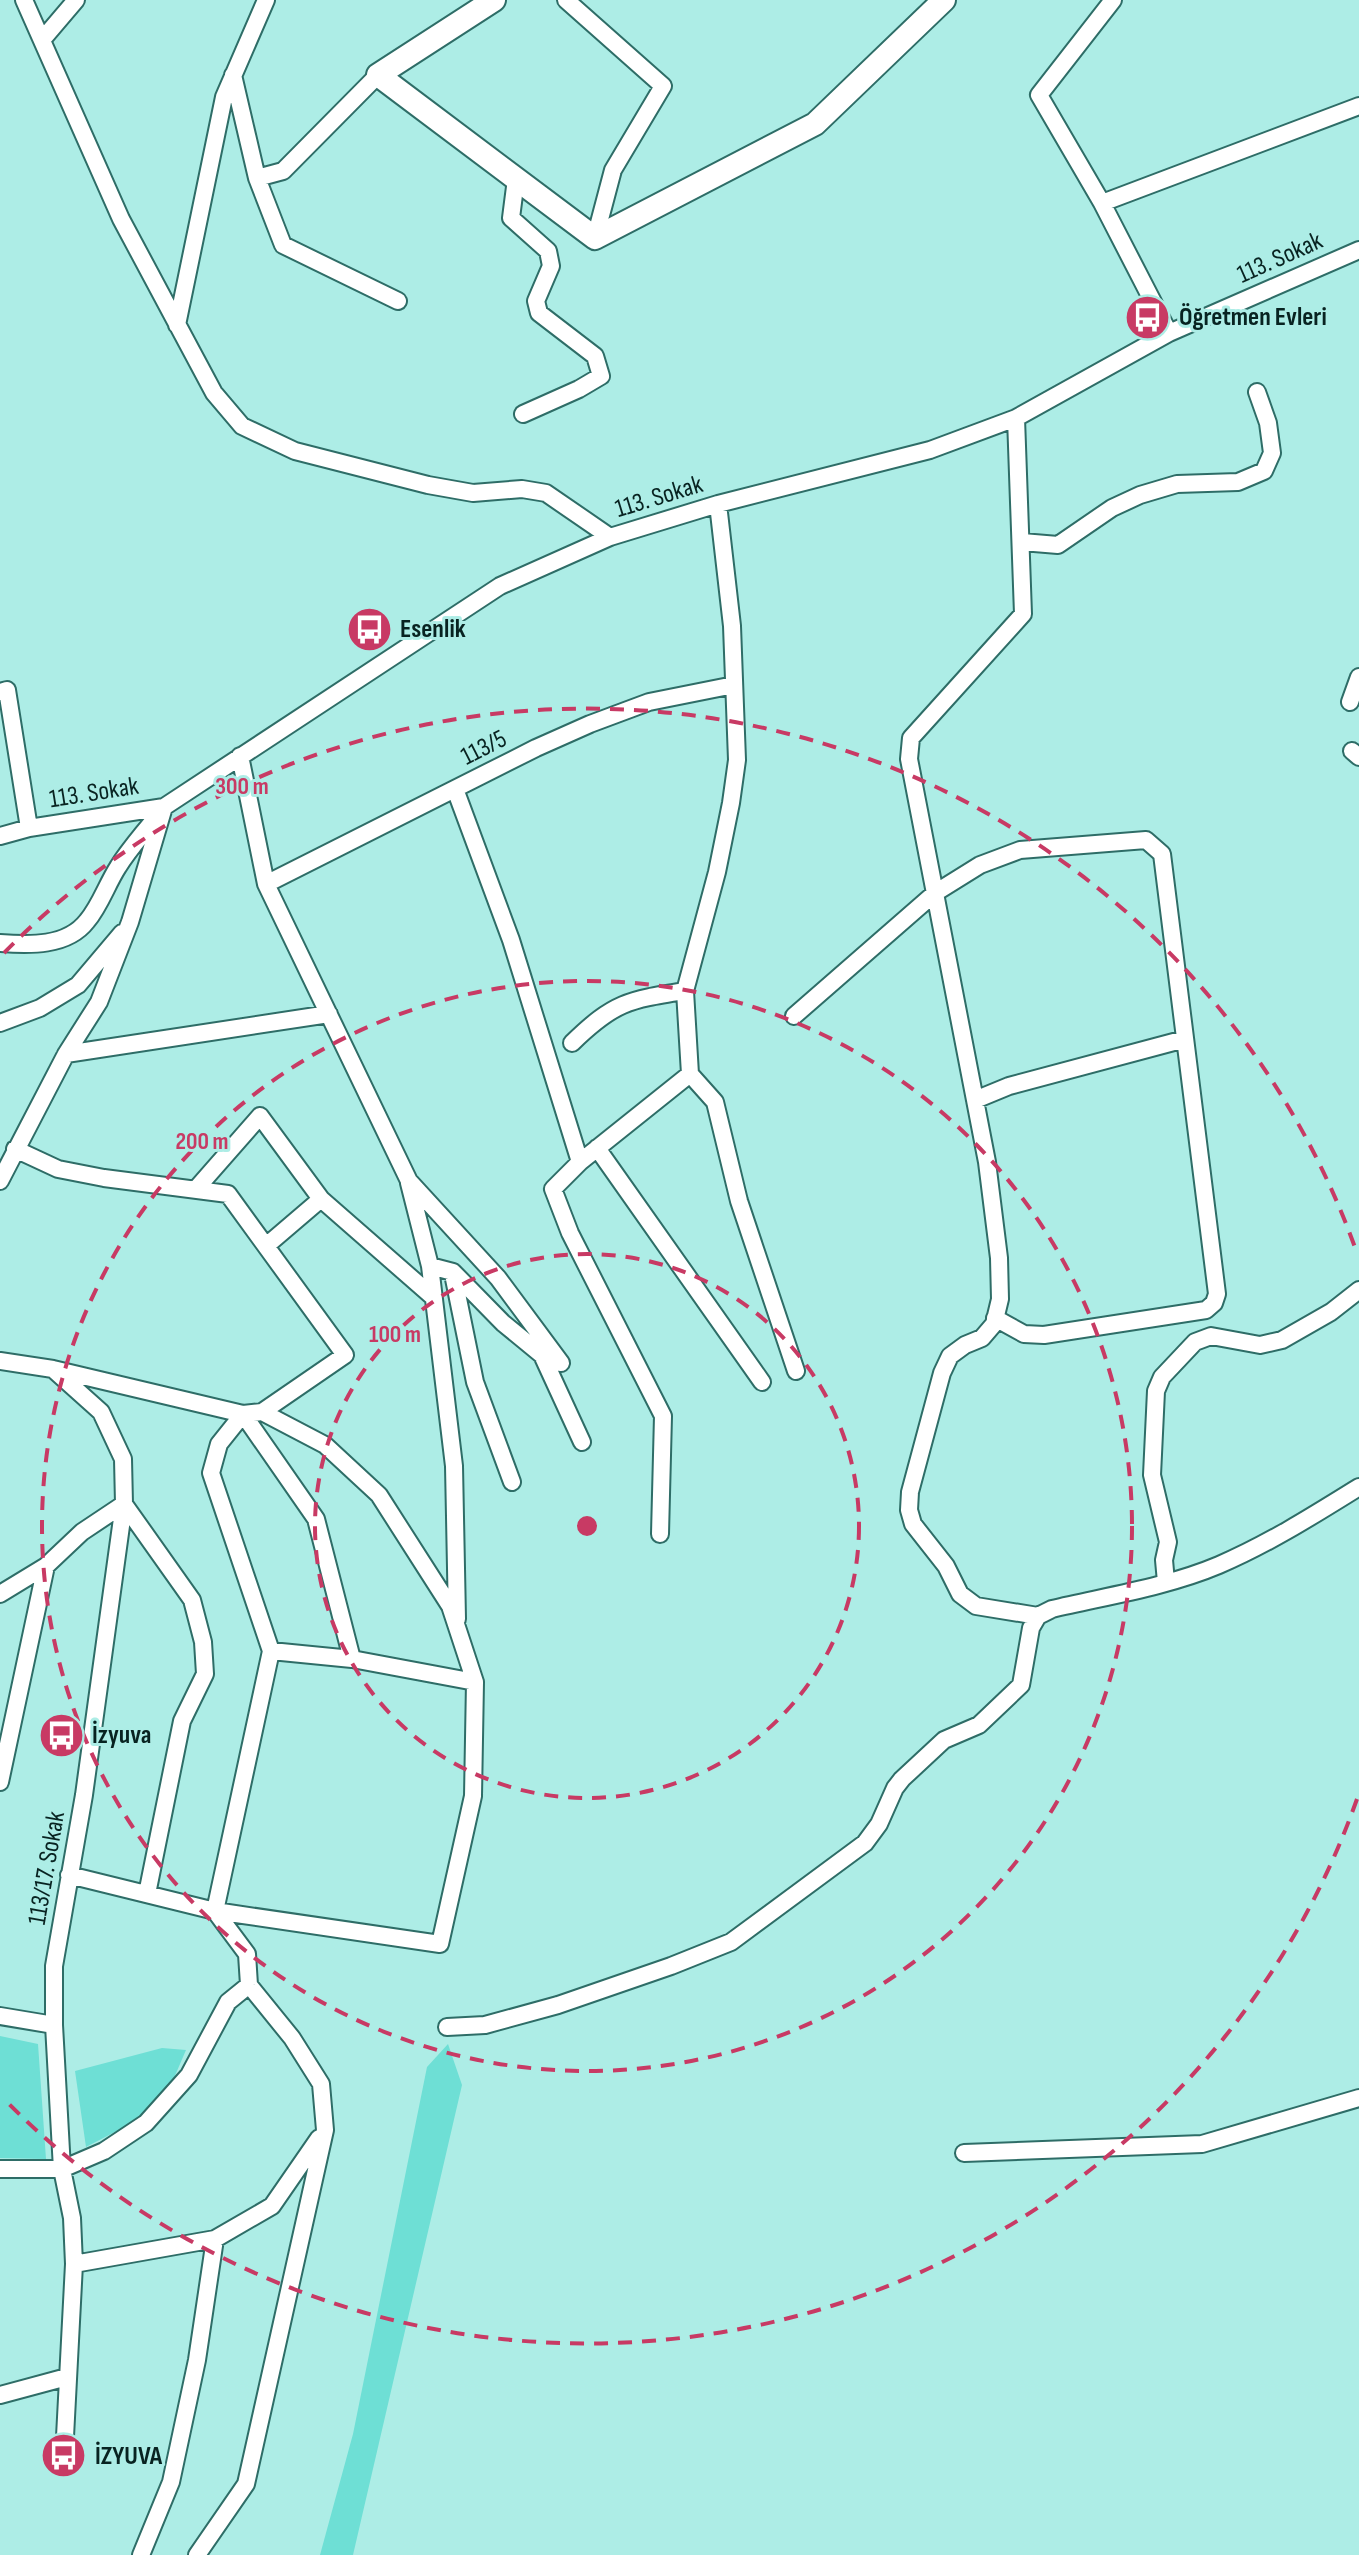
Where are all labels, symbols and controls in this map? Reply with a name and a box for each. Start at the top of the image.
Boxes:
street label: 113. Sokak [1233,226,1327,290]
bus stop icon: Öğretmen Evleri [1124,293,1172,341]
place label: Öğretmen Evleri [1179,302,1327,333]
street label: 113. Sokak [611,469,707,525]
bus stop icon: Esenlik [345,605,393,653]
place label: Esenlik [400,614,466,645]
street label: 113/5 [456,723,512,773]
street label: 113. Sokak [47,771,141,815]
text: 300 m [215,772,269,801]
text: 200 m [175,1127,229,1156]
text: 100 m [369,1320,421,1349]
centre of rings [573,1512,601,1540]
bus stop icon: İzyuva [37,1711,85,1759]
place label: İzyuva [92,1720,151,1751]
street label: 113/17. Sokak [22,1809,72,1927]
bus stop icon: İZYUVA [40,2432,88,2480]
place label: İZYUVA [95,2441,163,2472]

